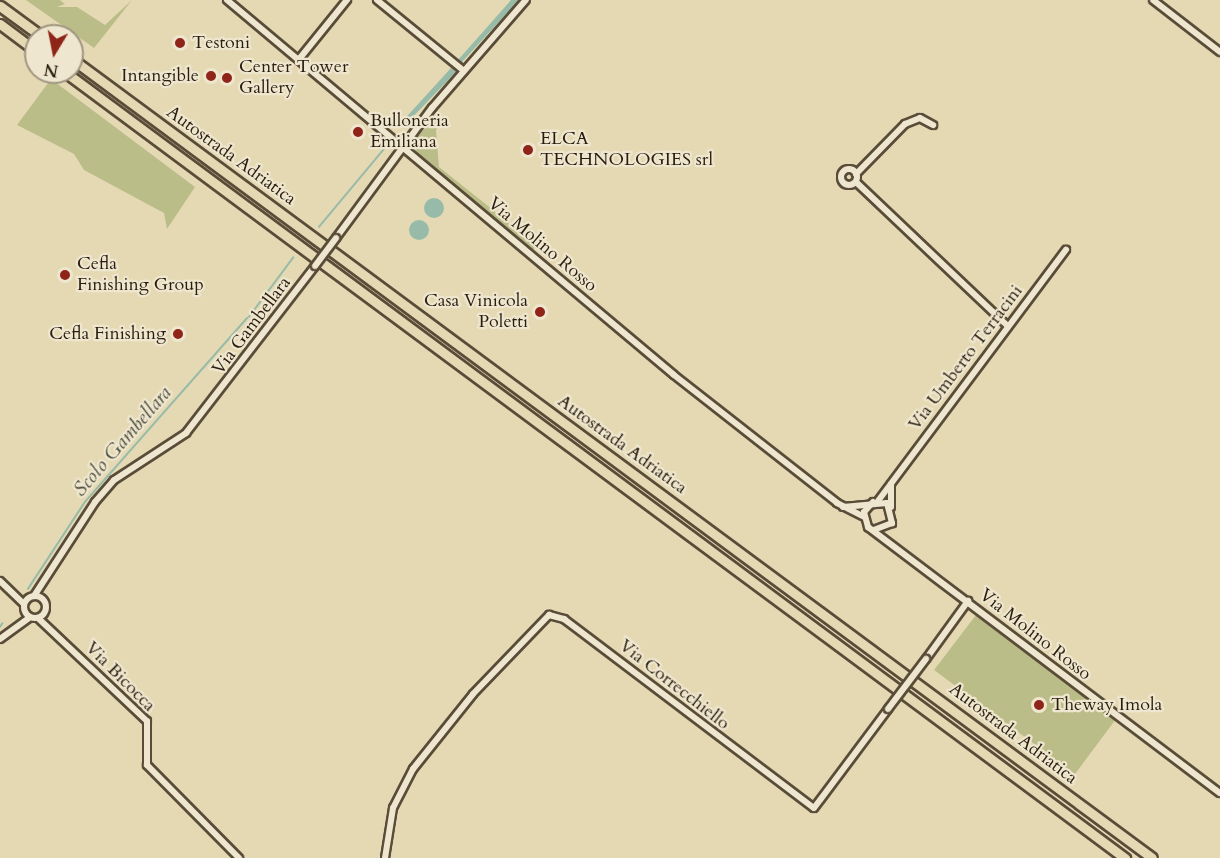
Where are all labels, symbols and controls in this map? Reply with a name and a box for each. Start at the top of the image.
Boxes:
north arrow [24,24,84,84]
place label: Testoni [192,32,250,54]
marker: Testoni [173,36,187,50]
place label: Center Tower Gallery [239,57,349,100]
text: N [42,58,60,82]
place label: Intangible [121,65,199,87]
marker: Intangible [204,69,218,83]
marker: Center Tower Gallery [220,71,234,85]
street label: Autostrada Adriatica [162,102,300,210]
place label: Bulloneria Emiliana [370,111,449,154]
marker: Bulloneria Emiliana [351,125,365,139]
place label: ELCA TECHNOLOGIES srl [540,129,713,172]
marker: ELCA TECHNOLOGIES srl [521,143,535,157]
street label: Via Molino Rosso [483,193,601,297]
place label: Cefla Finishing Group [77,254,204,296]
marker: Cefla Finishing Group [58,268,72,282]
street label: Via Gambellara [208,273,296,379]
street label: Via Umberto Terracini [904,281,1028,435]
place label: Casa Vinicola Poletti [424,291,528,334]
marker: Casa Vinicola Poletti [533,305,547,319]
place label: Cefla Finishing [49,323,166,345]
marker: Cefla Finishing [171,327,185,341]
water label: Scolo Gambellara [68,381,176,501]
street label: Autostrada Adriatica [553,391,691,499]
street label: Via Molino Rosso [975,585,1095,685]
street label: Via Correcchiello [615,635,733,735]
street label: Via Bicocca [80,637,160,717]
street label: Autostrada Adriatica [945,679,1081,789]
place label: Theway Imola [1051,694,1162,716]
marker: Theway Imola [1032,698,1046,712]

